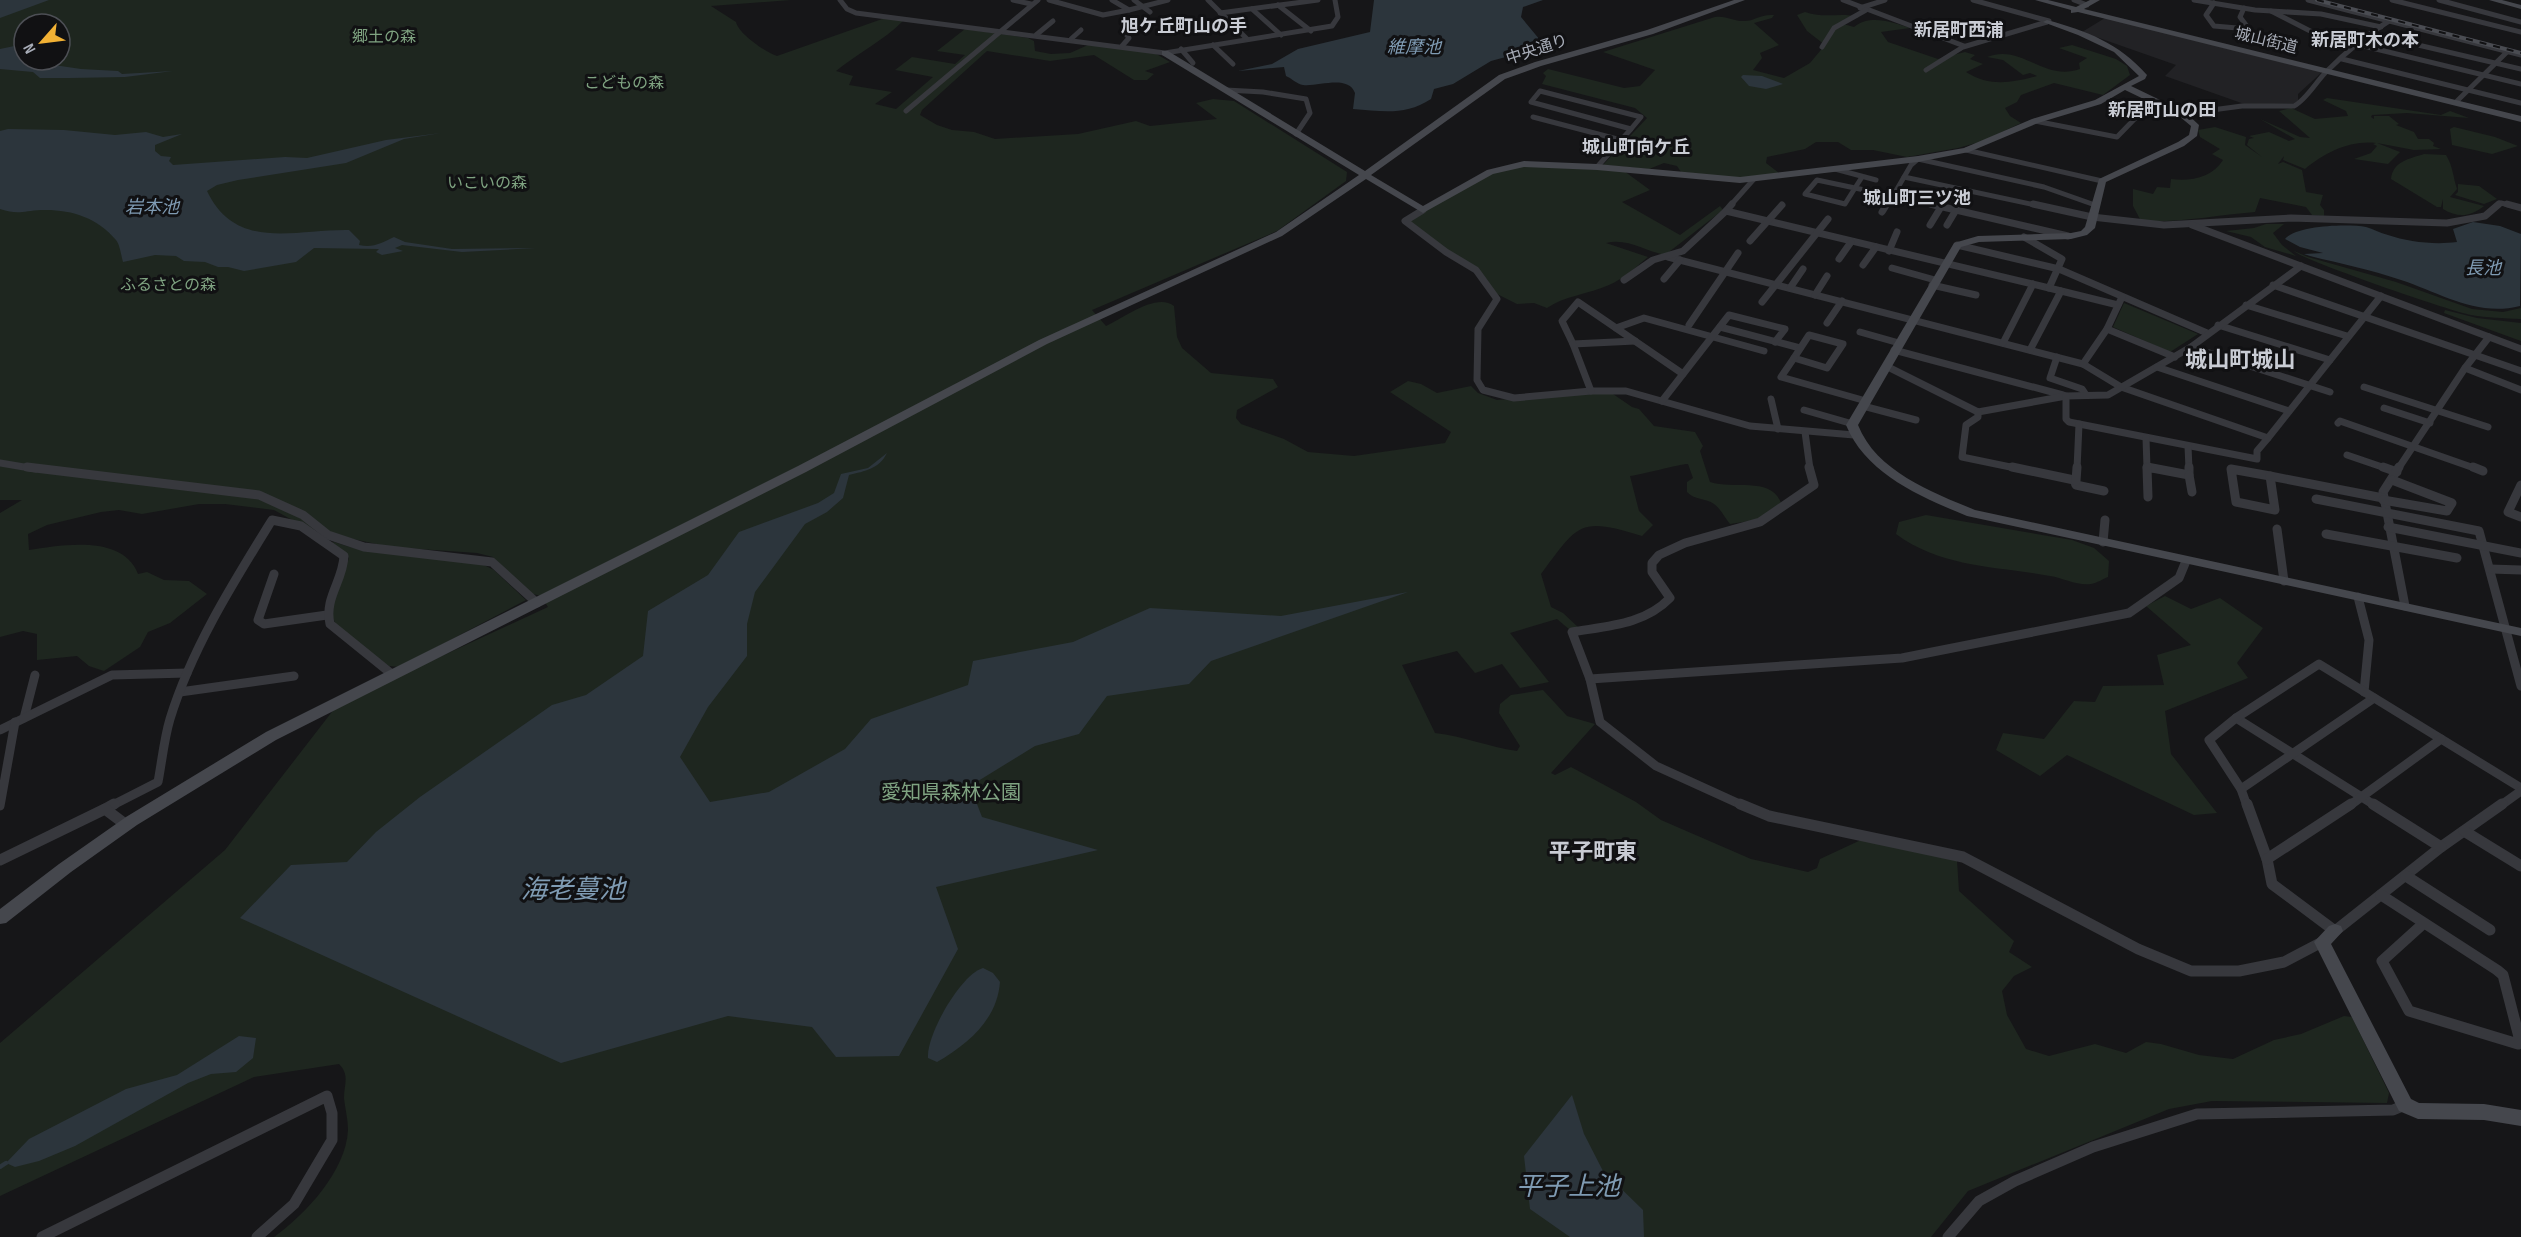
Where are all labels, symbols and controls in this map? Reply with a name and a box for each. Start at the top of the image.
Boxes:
north arrow [12,12,72,72]
district label: 旭ケ丘町山の手 [1121,16,1247,37]
district label: 新居町西浦 [1914,20,2004,41]
street label: 城山街道 [2233,24,2299,58]
park label: 郷土の森 [352,28,416,47]
district label: 新居町木の本 [2311,30,2419,51]
street label: 中央通り [1504,31,1570,69]
water label: 維摩池 [1387,37,1443,58]
text: N [20,40,40,57]
park label: こどもの森 [584,74,664,93]
district label: 新居町山の田 [2108,100,2216,121]
district label: 城山町向ケ丘 [1582,137,1690,158]
park label: いこいの森 [447,174,527,193]
district label: 城山町三ツ池 [1863,188,1971,209]
water label: 岩本池 [125,197,181,218]
water label: 長池 [2465,258,2503,279]
park label: ふるさとの森 [120,276,216,295]
district label: 城山町城山 [2185,347,2295,374]
park label: 愛知県森林公園 [881,781,1021,805]
district label: 平子町東 [1549,839,1637,866]
water label: 海老蔓池 [521,875,628,906]
water label: 平子上池 [1516,1172,1623,1203]

